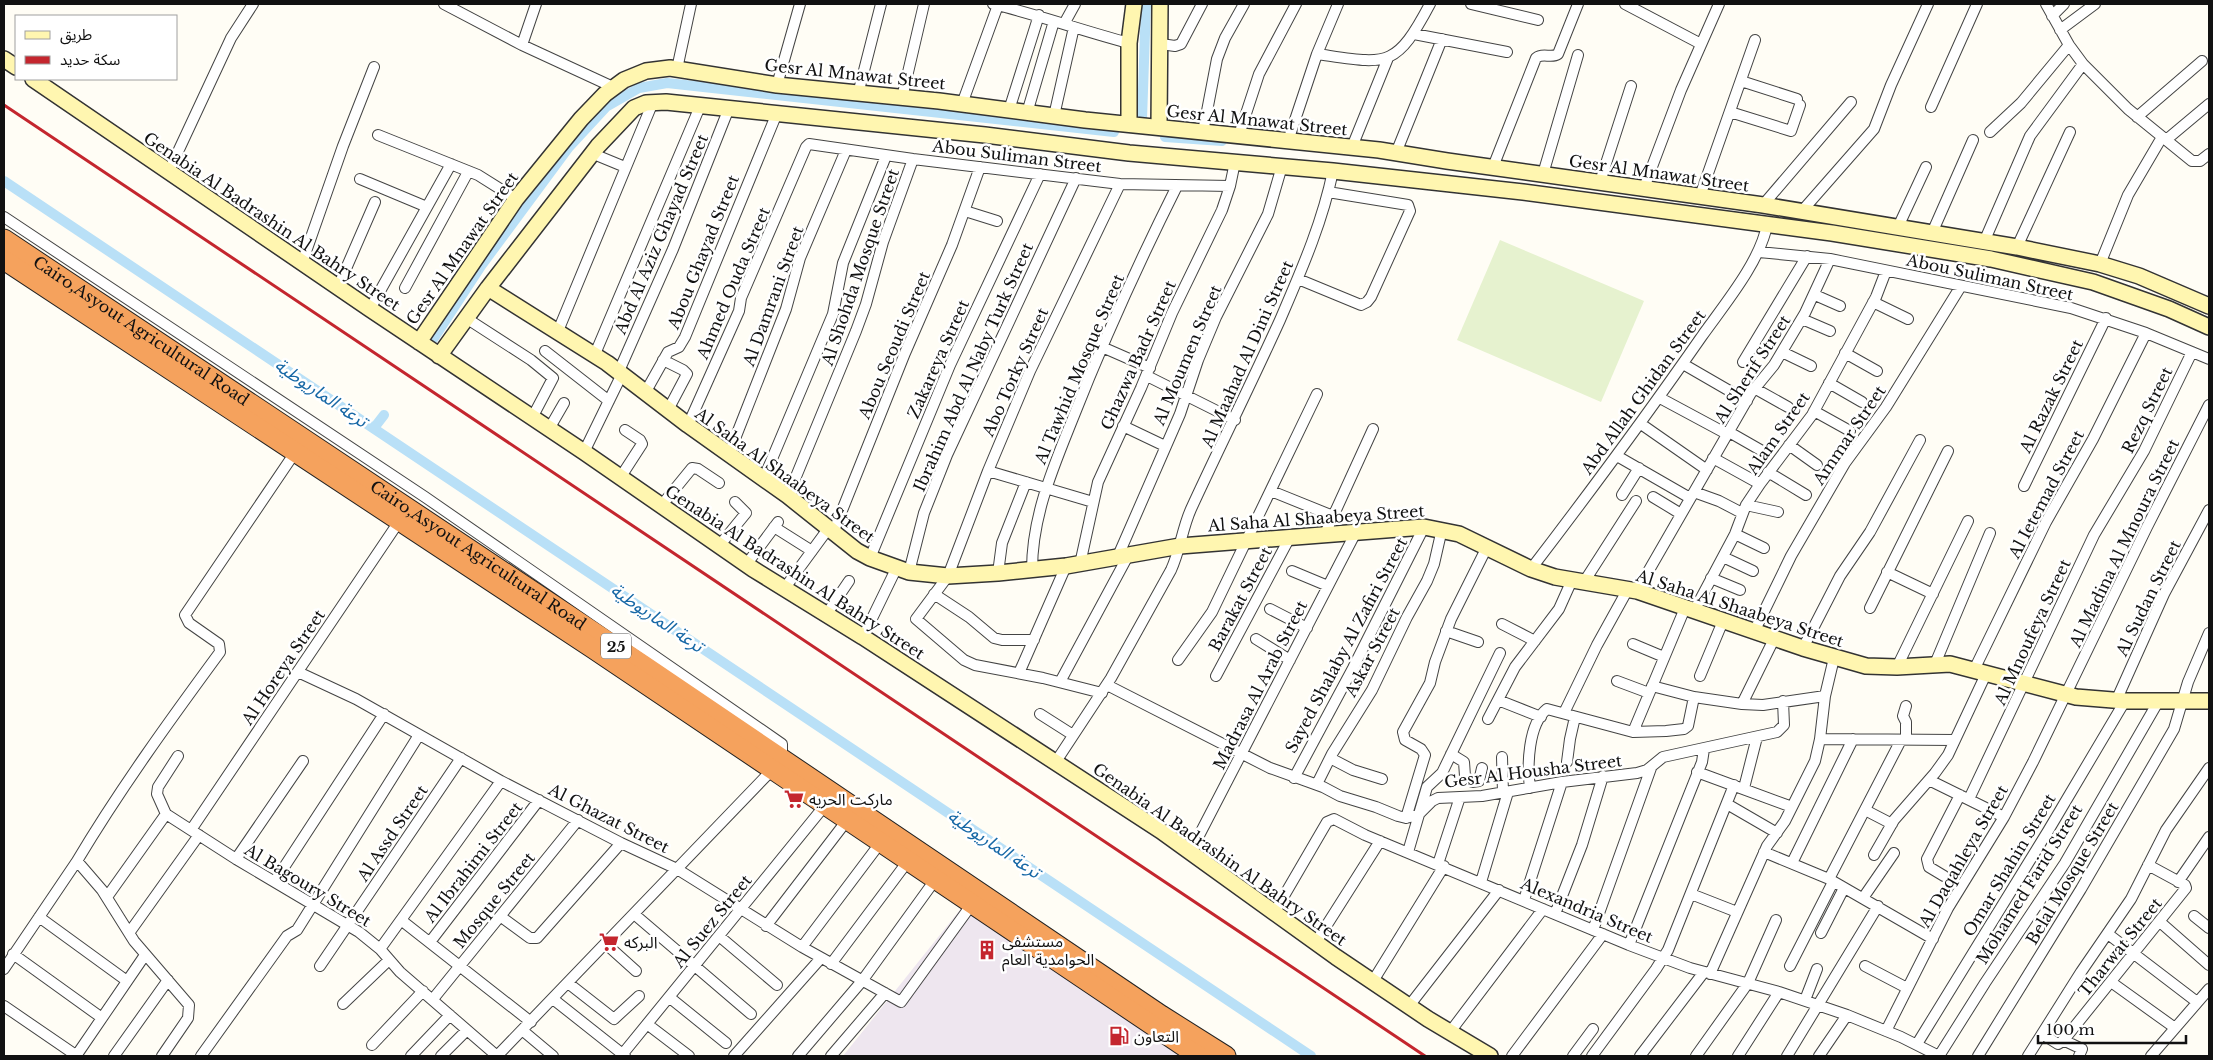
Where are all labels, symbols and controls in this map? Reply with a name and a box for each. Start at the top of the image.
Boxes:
legend [15,15,178,80]
text: طريق [60,25,92,45]
text: سكة حديد [60,50,120,69]
street label: Gesr Al Mnawat Street [764,55,946,93]
street label: Gesr Al Mnawat Street [1166,101,1348,139]
street label: Genabia Al Badrashin Al Bahry Street [140,127,404,315]
street label: Abd Al Aziz Ghayad Street [609,131,712,338]
street label: Abou Suliman Street [930,136,1103,176]
street label: Gesr Al Mnawat Street [1568,150,1750,196]
street label: Al Shohda Mosque Street [817,166,903,369]
street label: Gesr Al Mnawat Street [402,168,522,328]
street label: Abou Ghayad Street [663,172,743,333]
street label: Ahmed Ouda Street [692,204,774,363]
street label: Al Damrani Street [738,223,808,370]
street label: Ibrahim Abd Al Naby Turk Street [909,239,1037,495]
street label: Abou Suliman Street [1904,249,2075,304]
street label: Cairo,Asyout Agricultural Road [30,251,253,410]
street label: Al Maahad Al Dini Street [1196,257,1297,452]
street label: Abou Seoudi Street [853,268,934,423]
street label: Al Tawhid Mosque Street [1029,271,1128,468]
street label: Ghazwa Badr Street [1096,277,1180,433]
street label: Al Moumen Street [1148,282,1226,429]
street label: Zakareya Street [903,297,973,421]
street label: Abo Torky Street [977,304,1052,440]
street label: Abd Allah Ghidan Street [1576,306,1709,479]
street label: Al Sherif Street [1709,311,1794,428]
street label: Al Razak Street [2014,336,2087,457]
water label: ترعة الماريوطية [270,354,374,434]
street label: Rezq Street [2117,363,2177,457]
street label: Ammar Street [1808,382,1890,489]
street label: Alam Street [1742,388,1814,479]
street label: Al Saha Al Shaabeya Street [691,403,879,547]
street label: Al Ietemad Street [2003,426,2088,562]
street label: Al Madina Al Mnoura Street [2064,436,2183,651]
street label: Cairo,Asyout Agricultural Road [367,476,590,634]
street label: Genabia Al Badrashin Al Bahry Street [662,481,928,663]
street label: Al Saha Al Shaabeya Street [1206,500,1425,536]
street label: Sayed Shalaby Al Zafiri Street [1281,534,1411,756]
street label: Al Sudan Street [2111,537,2185,660]
street label: Barakat Street [1204,543,1276,655]
street label: Al Mnoufeya Street [1989,556,2075,709]
street label: Al Saha Al Shaabeya Street [1633,565,1846,651]
water label: ترعة الماريوطية [606,579,710,659]
street label: Madrasa Al Arab Street [1209,597,1311,773]
street label: Askar Street [1340,604,1404,701]
street label: Al Horeya Street [236,605,329,729]
road number: 25 [601,634,631,658]
street label: Gesr Al Housha Street [1443,750,1623,792]
street label: Genabia Al Badrashin Al Bahry Street [1089,758,1351,950]
street label: Al Ghazat Street [545,779,673,857]
street label: Al Assd Street [352,781,432,886]
street label: Al Daqahleya Street [1914,781,2012,932]
supermarket icon: ماركت الحريه [783,788,805,810]
place label: ماركت الحريه [809,789,893,809]
street label: Omar Shahin Street [1958,790,2060,940]
street label: Al Ibrahimi Street [419,798,526,927]
street label: Belal Mosque Street [2021,798,2123,948]
street label: Mohamed Farid Street [1972,800,2086,968]
water label: ترعة الماريوطية [943,805,1047,885]
street label: Al Bagoury Street [240,839,375,931]
street label: Mosque Street [449,848,539,952]
street label: Al Suez Street [668,870,756,972]
street label: Alexandria Street [1517,873,1656,947]
street label: Tharwat Street [2074,894,2166,1000]
supermarket icon: البركه [598,931,620,953]
place label: مستشفى الحوامدية العام [1002,931,1094,972]
place label: البركه [624,932,658,952]
building icon: مستشفى الحوامدية العام [976,939,998,961]
scale bar [2038,1012,2186,1044]
text: 100 m [2046,1020,2095,1039]
fuel station icon: التعاون [1108,1025,1130,1047]
place label: التعاون [1134,1026,1179,1046]

